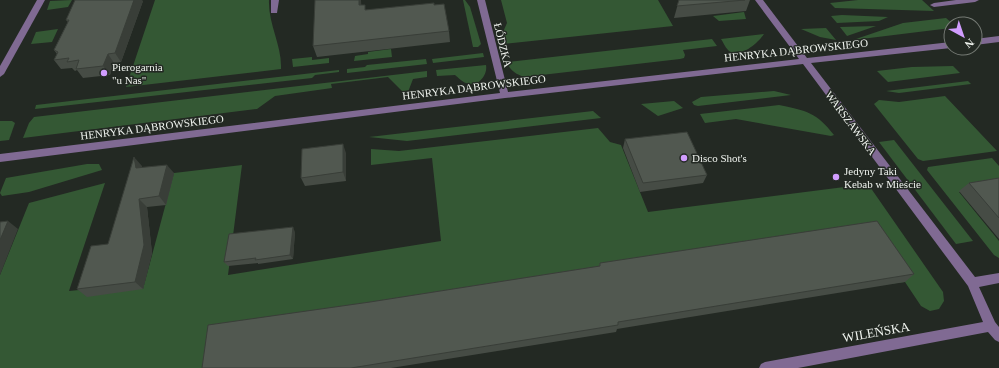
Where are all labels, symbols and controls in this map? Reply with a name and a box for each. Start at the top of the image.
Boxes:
north arrow [943,16,983,56]
street label: ŁÓDZKA [492,22,514,68]
street label: HENRYKA DĄBROWSKIEGO [724,36,869,64]
text: N [962,37,976,51]
place label: Pierogarnia "u Nas" [112,61,163,86]
marker: Pierogarnia "u Nas" [99,68,109,78]
street label: HENRYKA DĄBROWSKIEGO [402,72,547,102]
street label: WARSZAWSKA [823,89,879,157]
street label: HENRYKA DĄBROWSKIEGO [80,112,225,142]
place label: Disco Shot's [692,152,747,164]
marker: Disco Shot's [679,153,689,163]
place label: Jedyny Taki Kebab w Mieście [844,165,921,190]
marker: Jedyny Taki Kebab w Mieście [831,172,841,182]
street label: WILEŃSKA [841,319,911,345]

